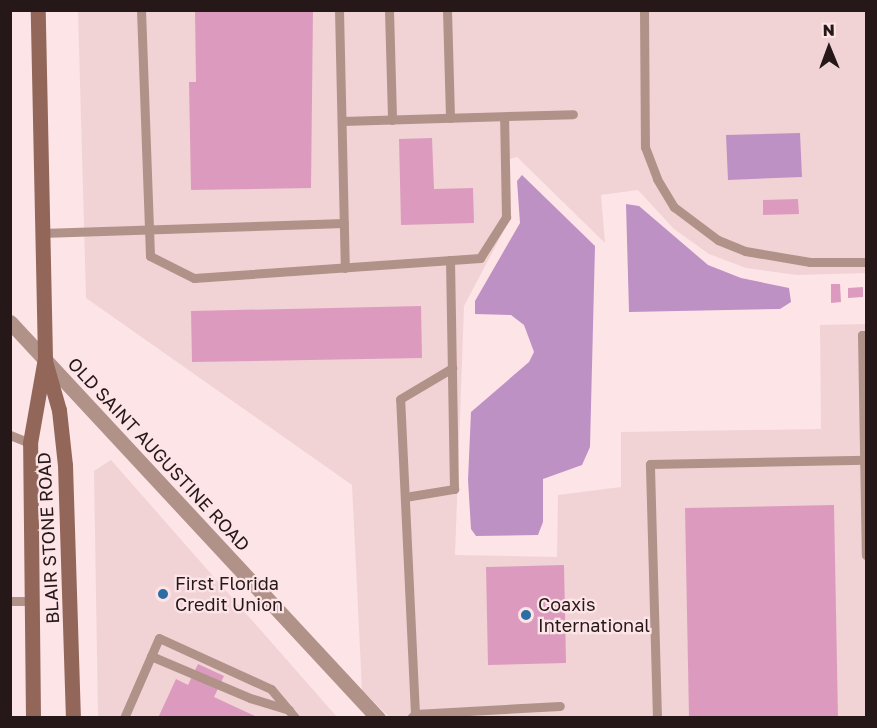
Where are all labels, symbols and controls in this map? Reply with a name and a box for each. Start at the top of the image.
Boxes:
north arrow [799,18,859,78]
text: N [822,20,835,40]
street label: OLD SAINT AUGUSTINE ROAD [64,353,254,555]
street label: BLAIR STONE ROAD [33,452,63,624]
place label: First Florida Credit Union [175,573,283,616]
marker: First Florida Credit Union [156,587,170,601]
place label: Coaxis International [538,594,650,636]
marker: Coaxis International [519,608,533,622]

